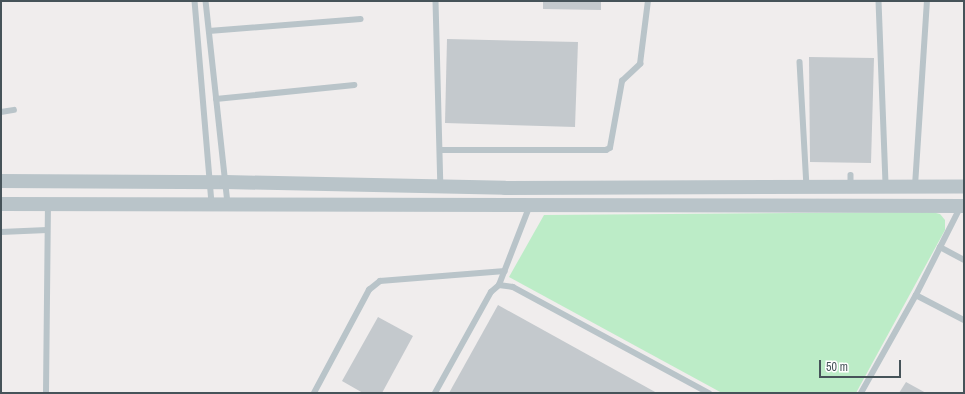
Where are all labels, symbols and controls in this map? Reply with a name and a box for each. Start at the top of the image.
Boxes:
scale bar [821,352,903,378]
text: 50 m [826,359,848,375]

